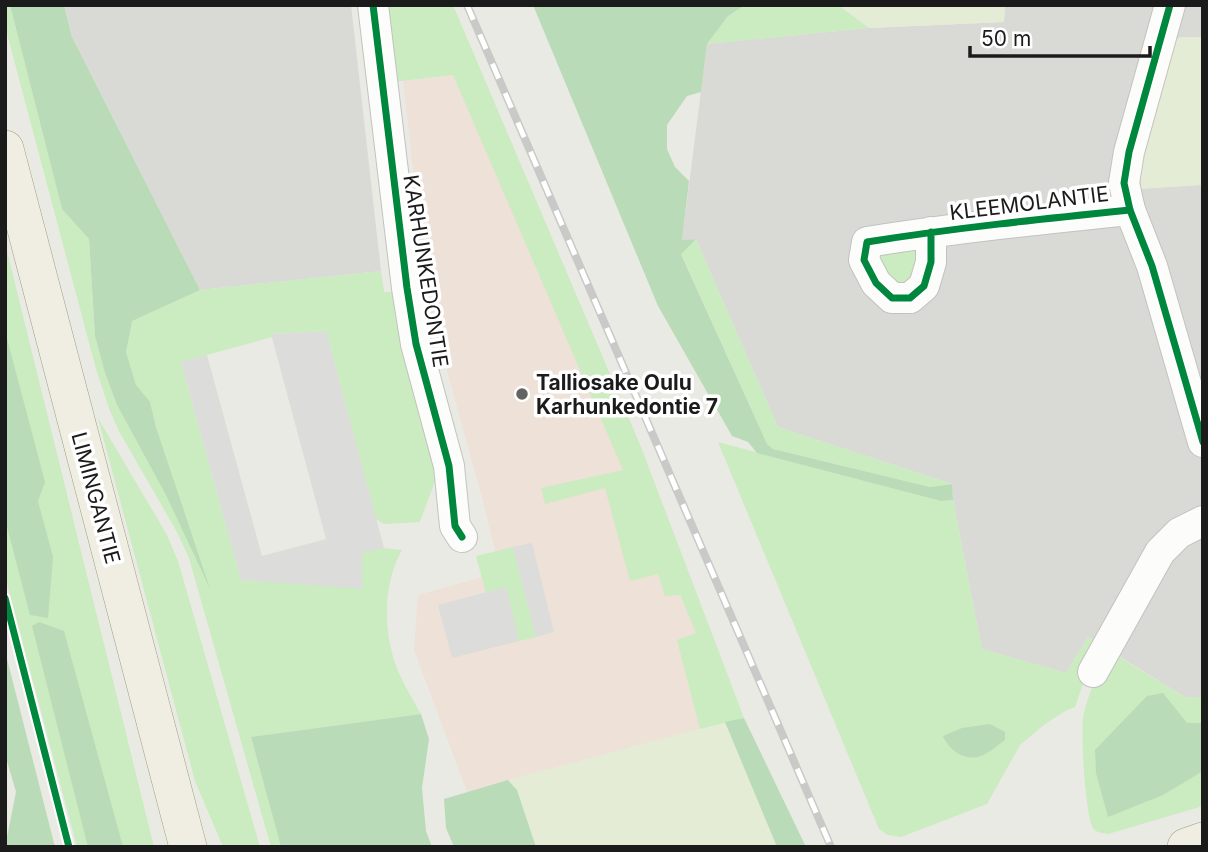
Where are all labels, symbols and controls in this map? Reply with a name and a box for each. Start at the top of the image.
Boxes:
scale bar [970,14,1150,58]
text: 50 m [981,26,1031,51]
street label: KARHUNKEDONTIE [398,173,454,369]
street label: KLEEMOLANTIE [948,181,1110,225]
place label: Talliosake Oulu Karhunkedontie 7 [536,370,718,419]
marker: Talliosake Oulu Karhunkedontie 7 [514,386,530,402]
street label: LIMINGANTIE [66,429,126,567]

